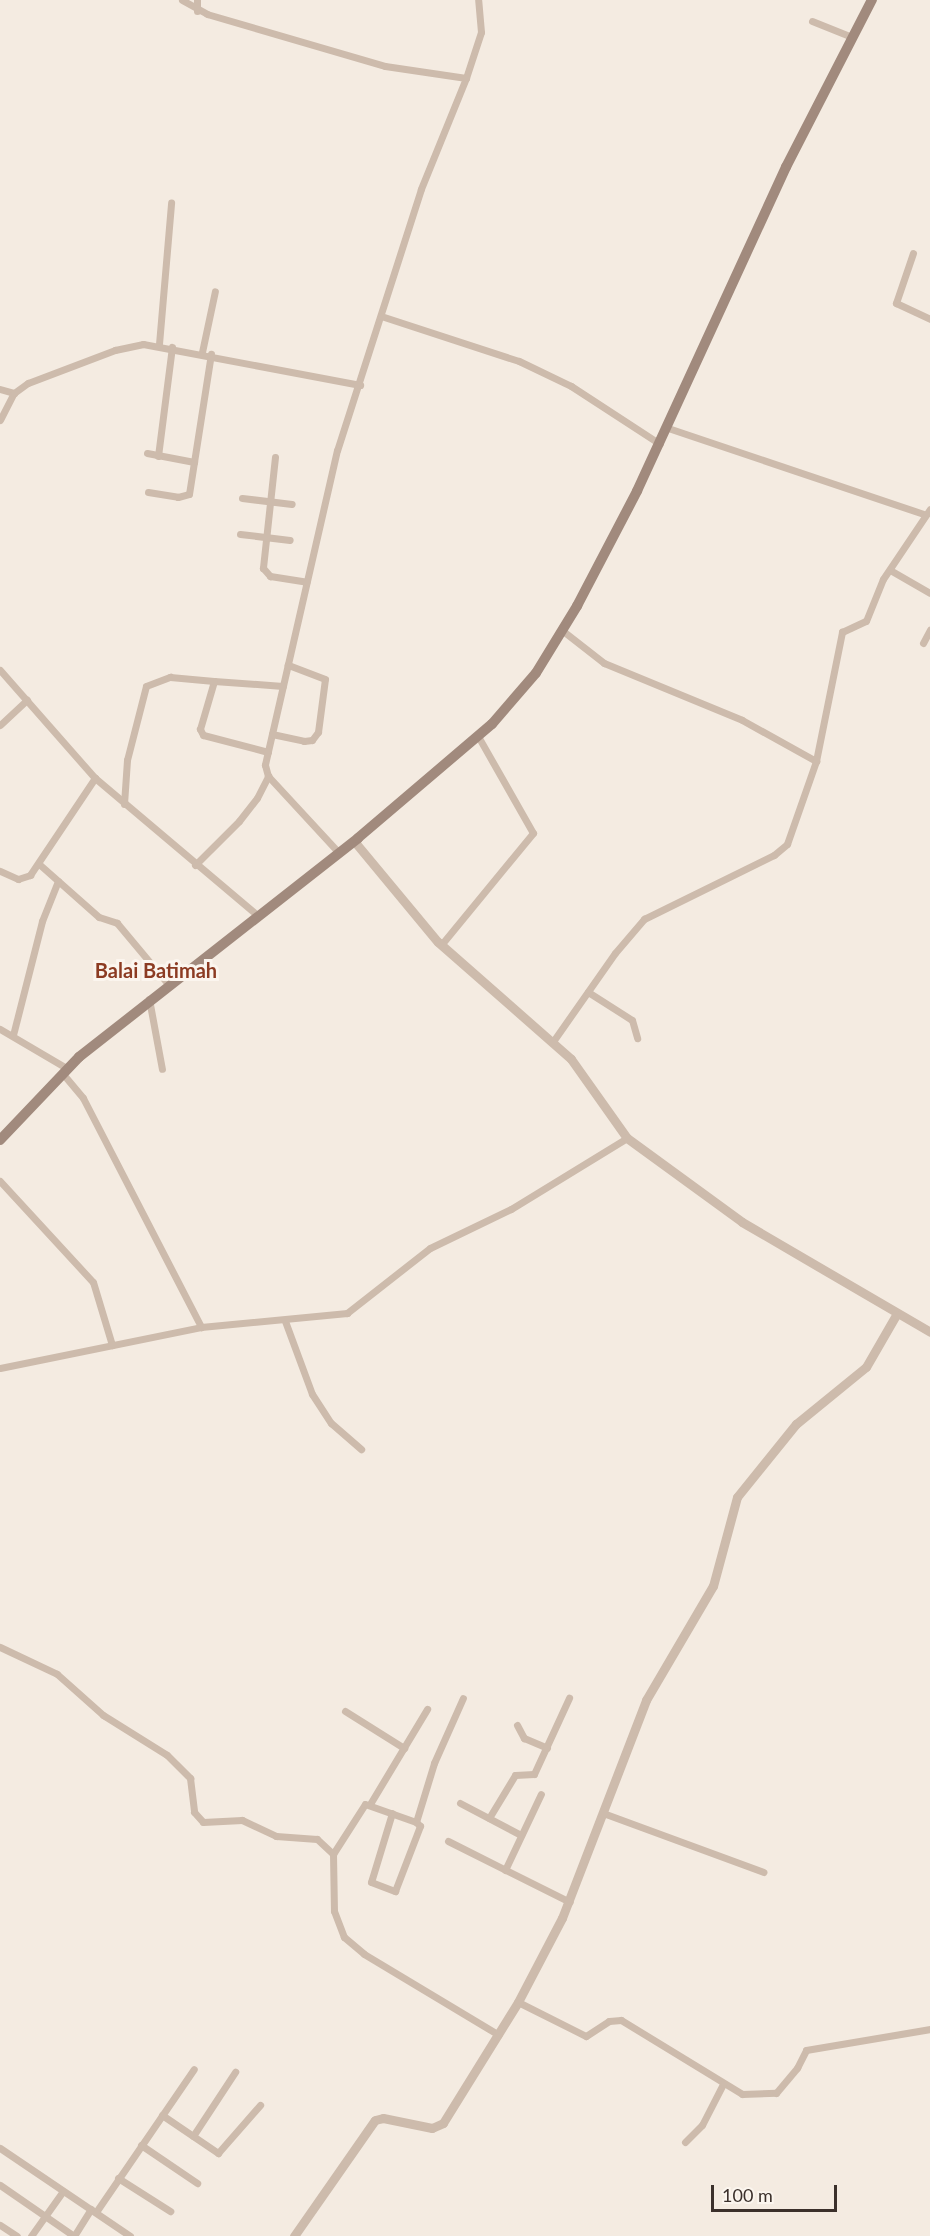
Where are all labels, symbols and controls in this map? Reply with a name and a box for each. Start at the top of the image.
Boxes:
district label: Balai Batimah [95,958,217,982]
scale bar [714,2173,840,2211]
text: 100 m [722,2184,773,2206]

